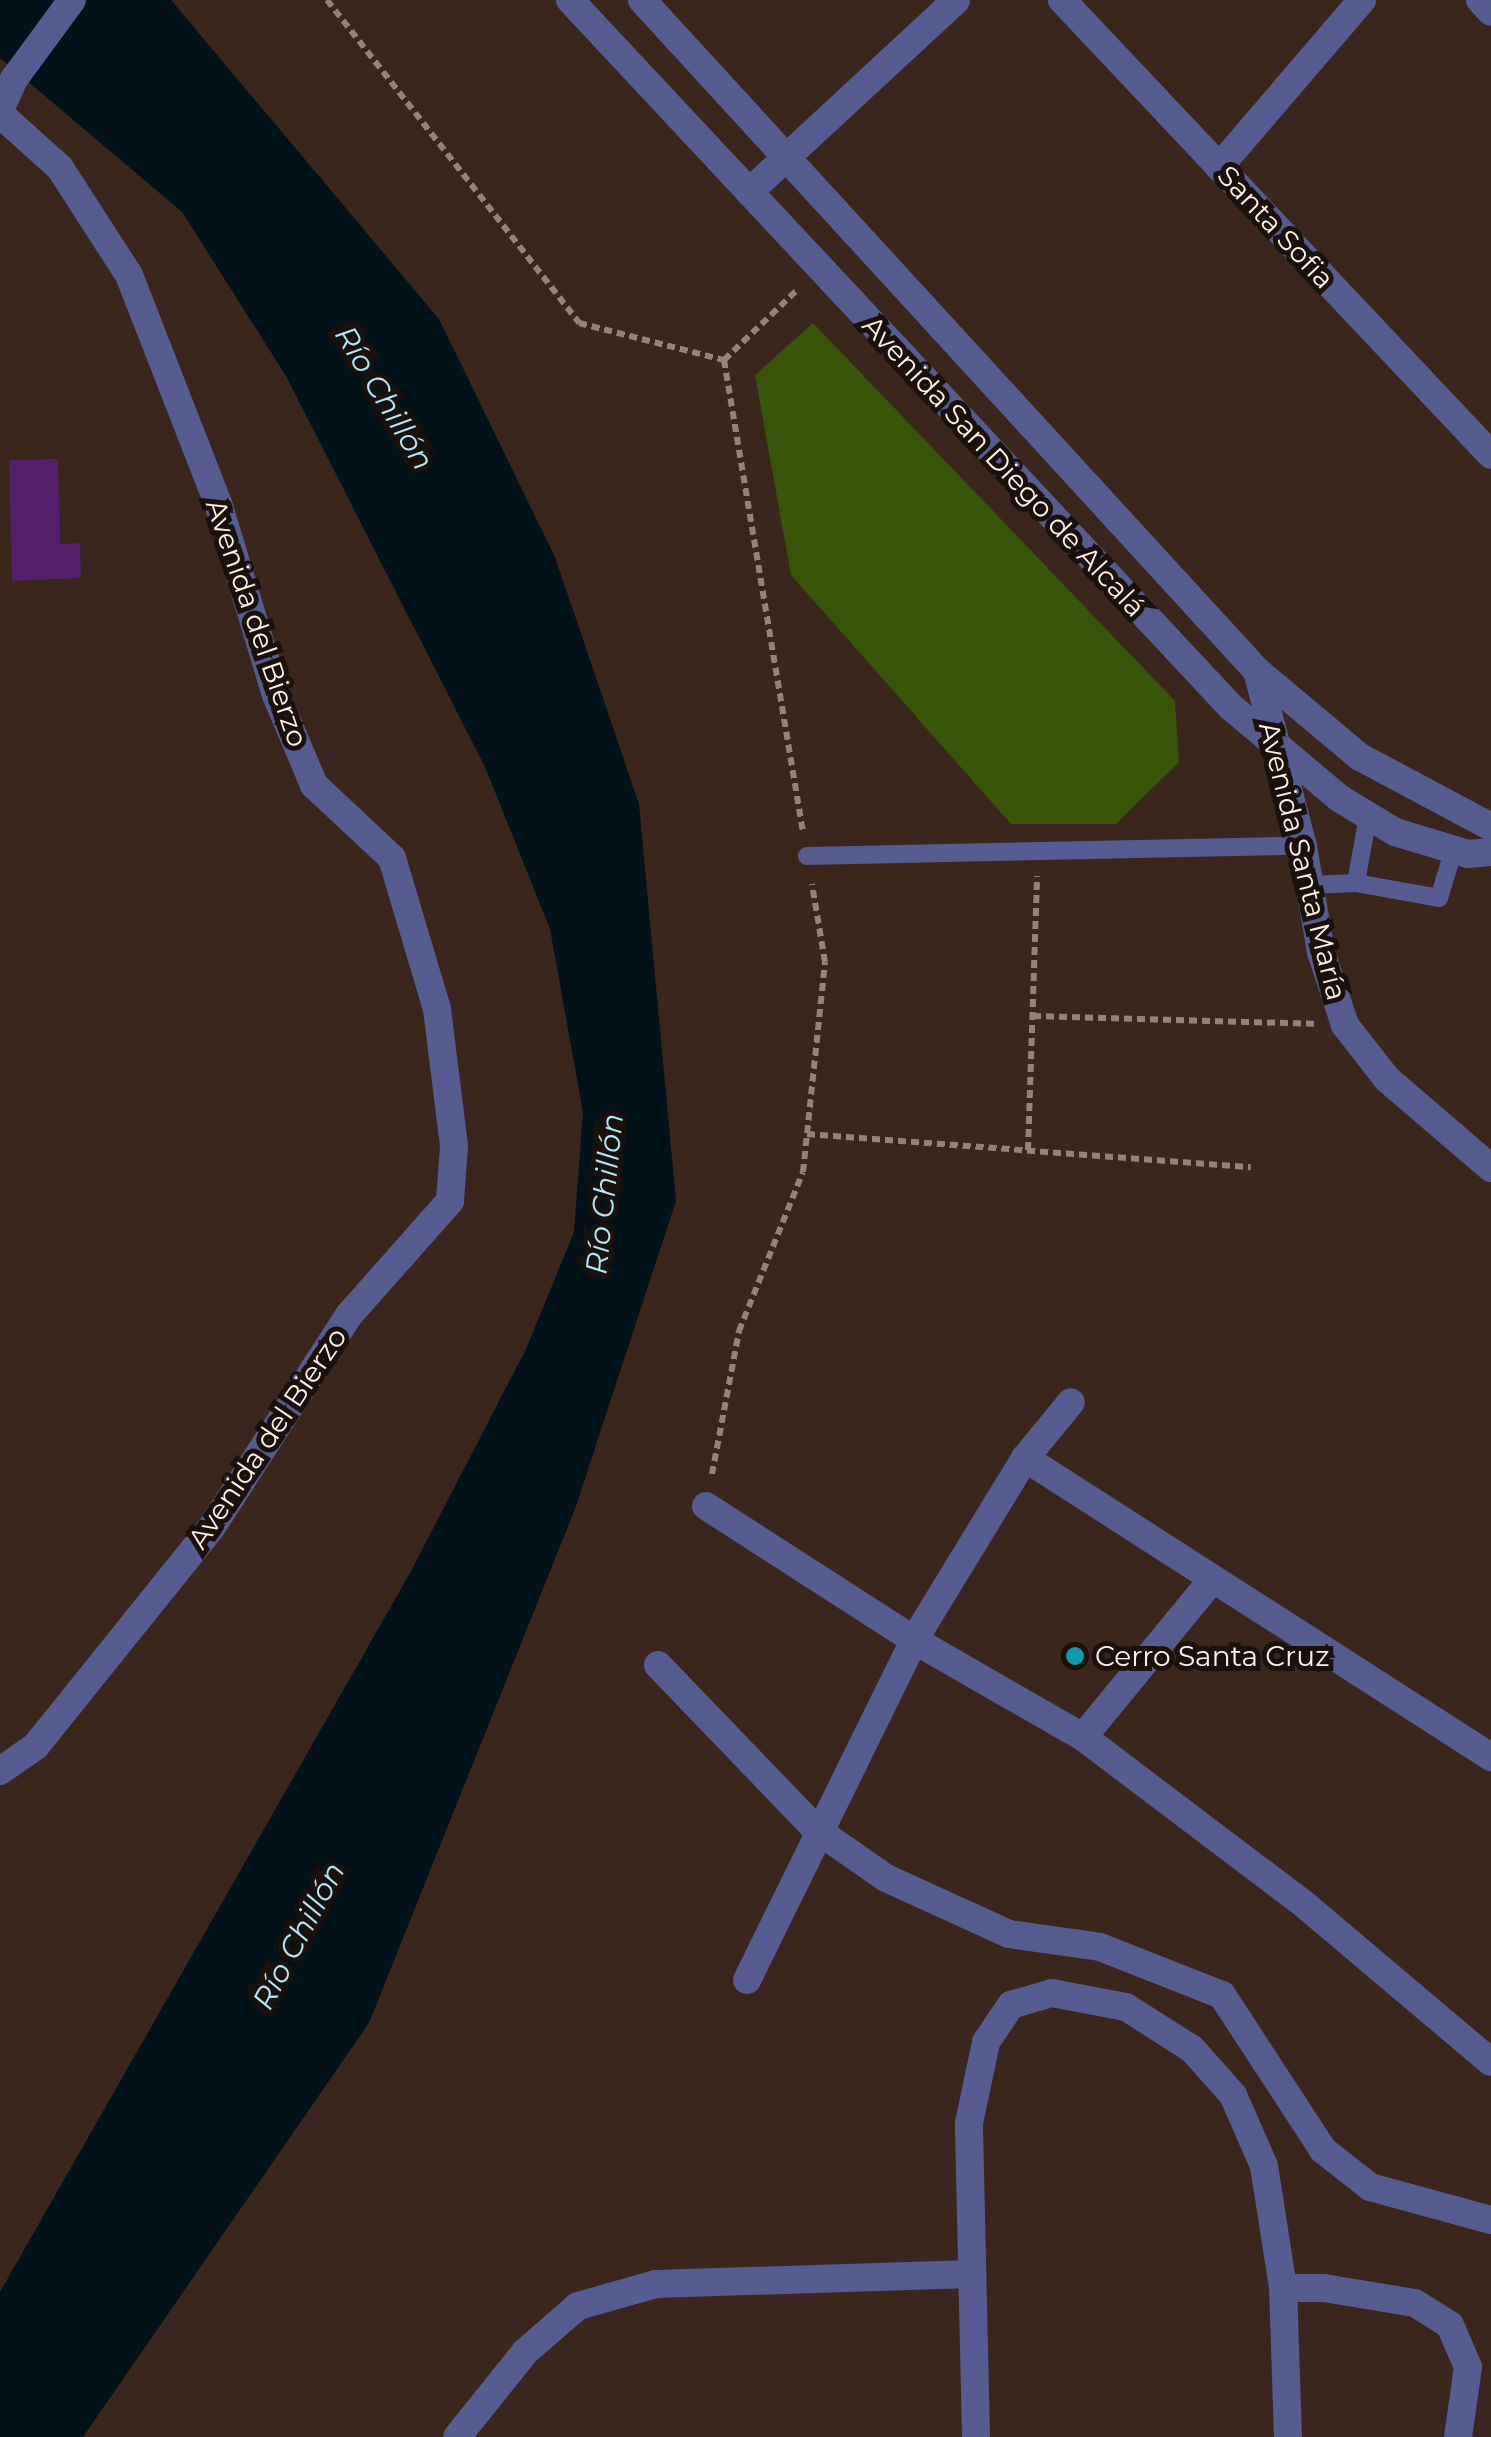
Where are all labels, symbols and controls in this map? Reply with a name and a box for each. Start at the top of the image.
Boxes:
street label: Santa Sofia [1211,159,1341,295]
street label: Avenida San Diego de Alcalá [856,309,1152,623]
water label: Río Chillón [327,319,441,477]
street label: Avenida del Bierzo [199,495,315,751]
street label: Avenida Santa María [1252,718,1354,1004]
water label: Río Chillón [579,1112,631,1276]
street label: Avenida del Bierzo [181,1321,353,1555]
place label: Cerro Santa Cruz [1095,1639,1329,1673]
marker: Cerro Santa Cruz [1064,1645,1086,1667]
water label: Río Chillón [245,1856,353,2016]

